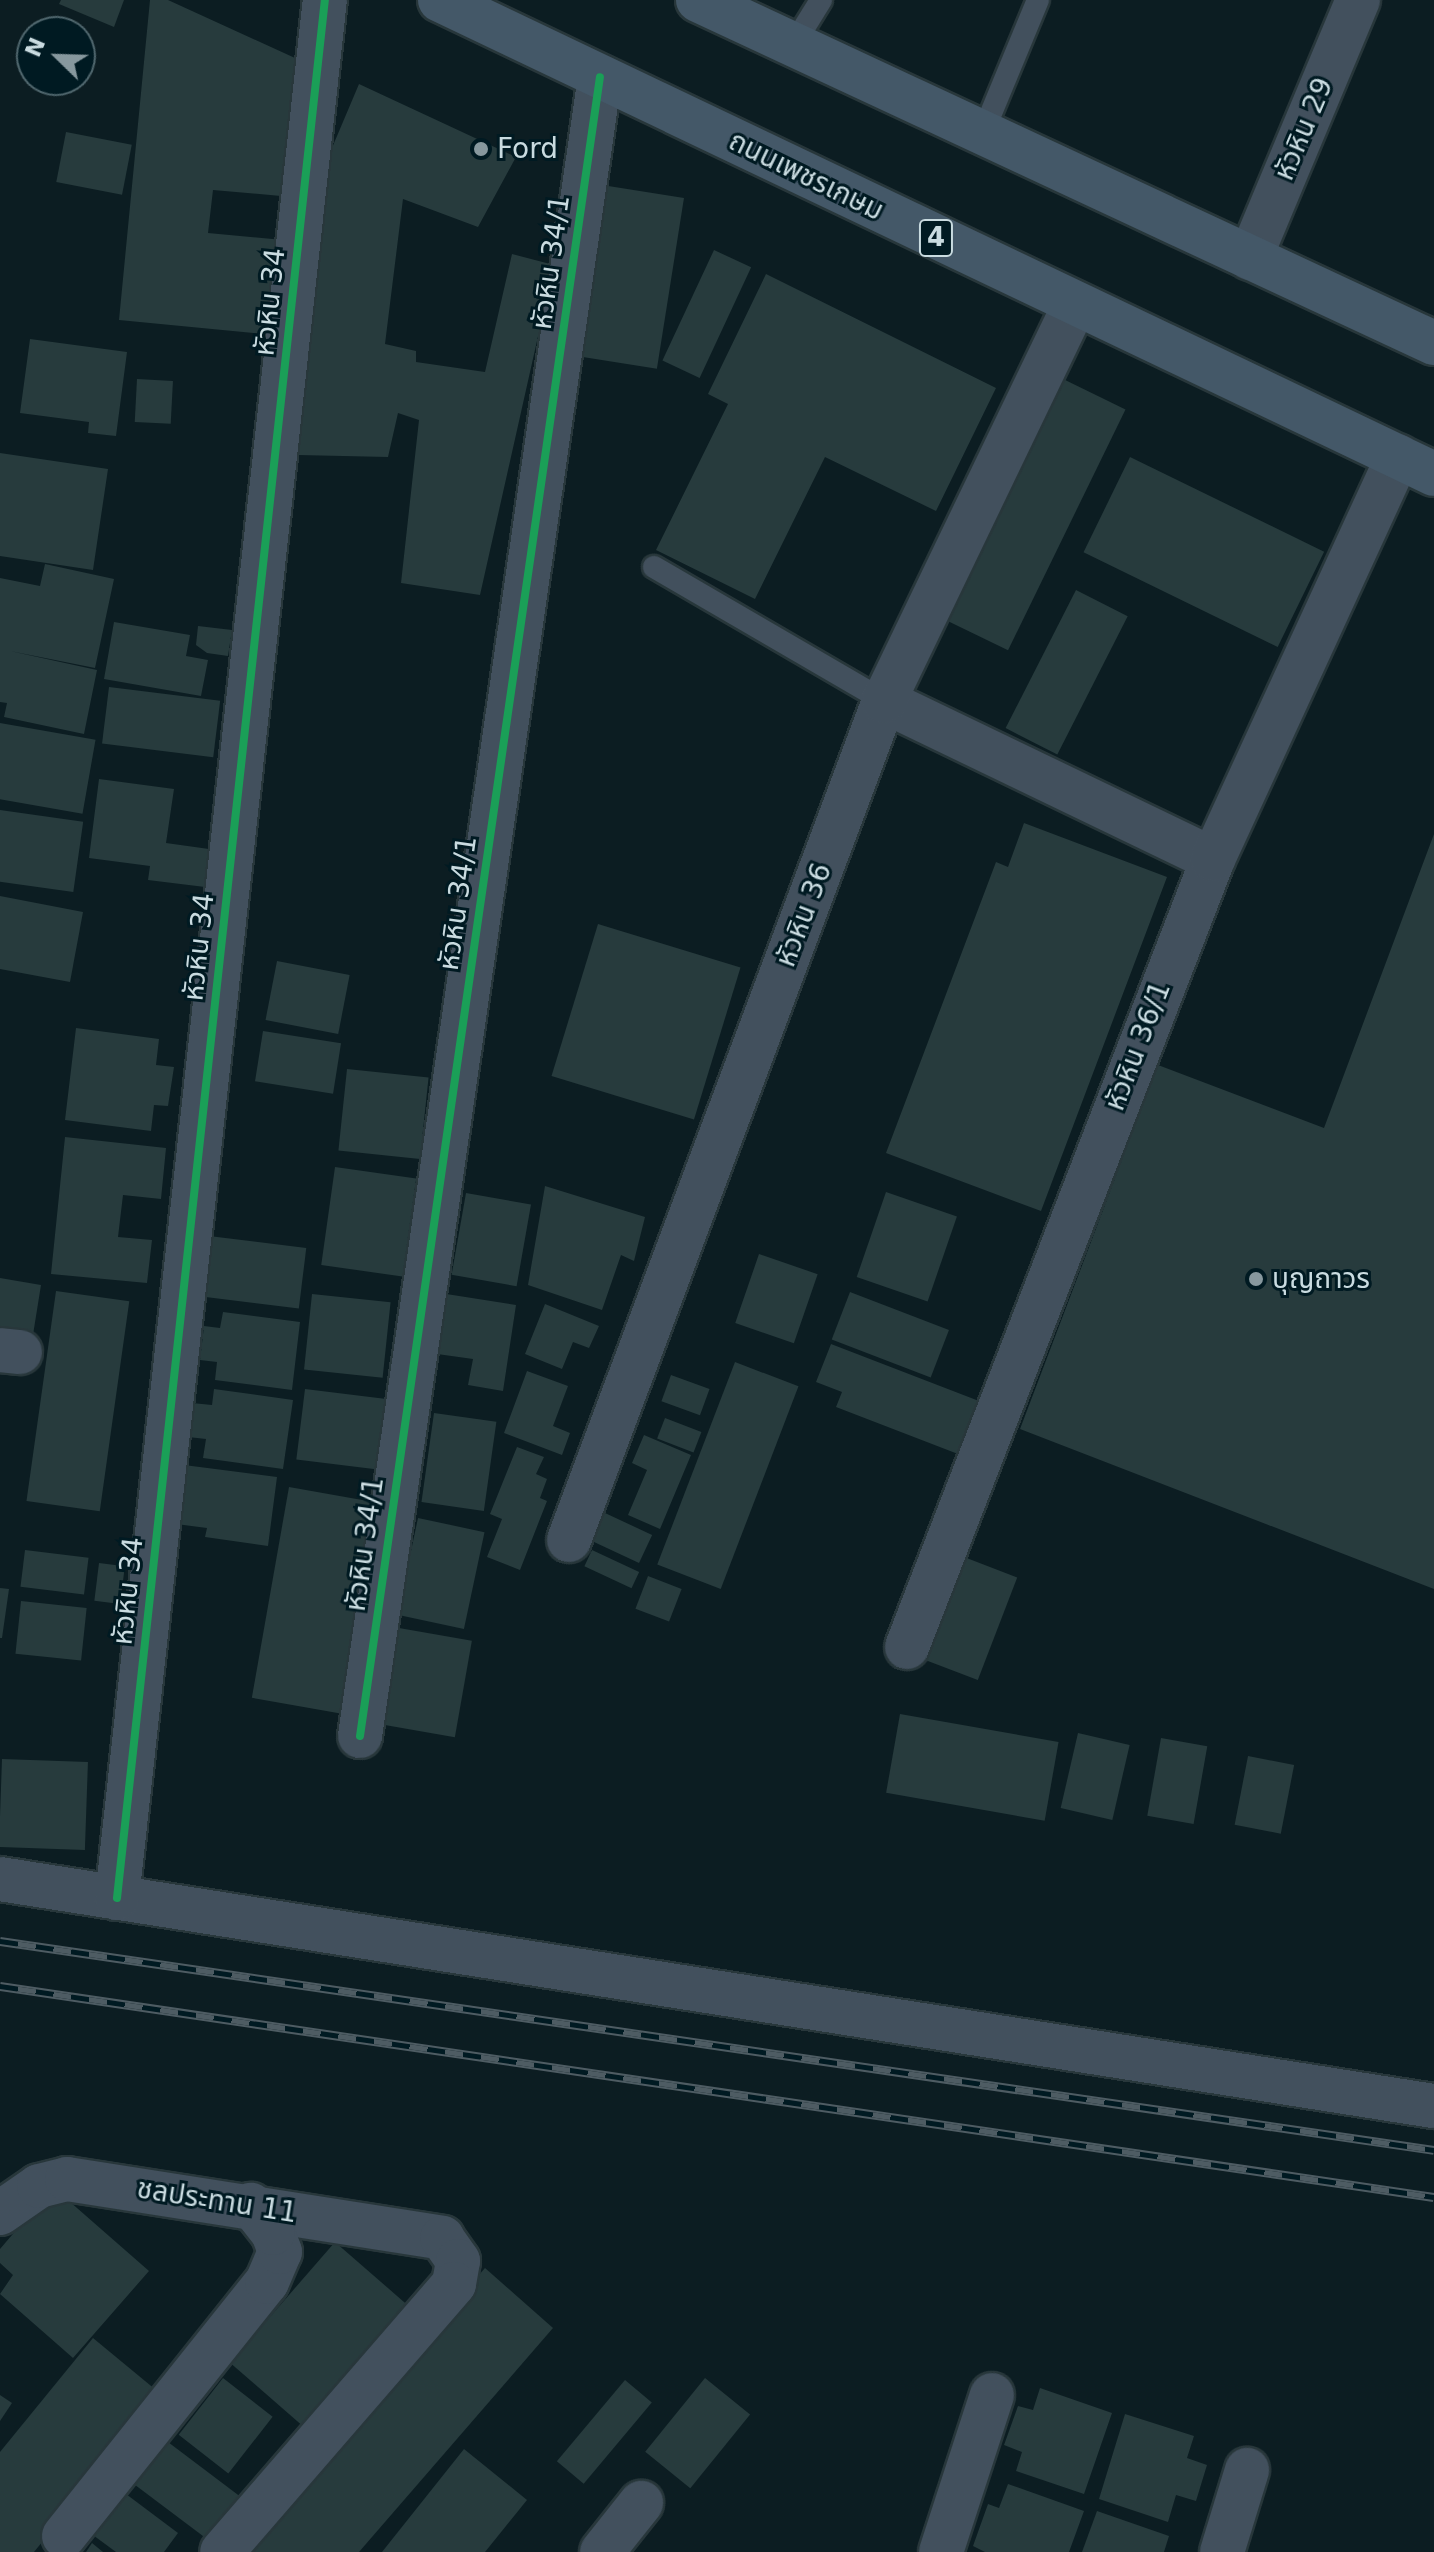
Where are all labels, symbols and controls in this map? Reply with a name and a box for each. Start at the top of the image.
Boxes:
north arrow [16,16,96,96]
text: N [20,34,50,61]
street label: หัวหิน 29 [1267,73,1341,185]
street label: ถนนเพชรเกษม [723,124,889,228]
place label: Ford [497,132,558,166]
marker: Ford [472,140,490,158]
street label: หัวหิน 34/1 [525,193,577,331]
road number: 4 [918,216,954,260]
street label: หัวหิน 34 [248,246,292,358]
street label: หัวหิน 34/1 [432,834,484,972]
street label: หัวหิน 36 [769,858,839,972]
street label: หัวหิน 34 [177,891,221,1003]
street label: หัวหิน 36/1 [1098,977,1178,1115]
place label: บุญถาวร [1272,1262,1370,1296]
marker: บุญถาวร [1247,1270,1265,1288]
street label: หัวหิน 34/1 [339,1475,391,1613]
street label: หัวหิน 34 [106,1535,150,1647]
street label: ชลประทาน 11 [135,2172,299,2230]

